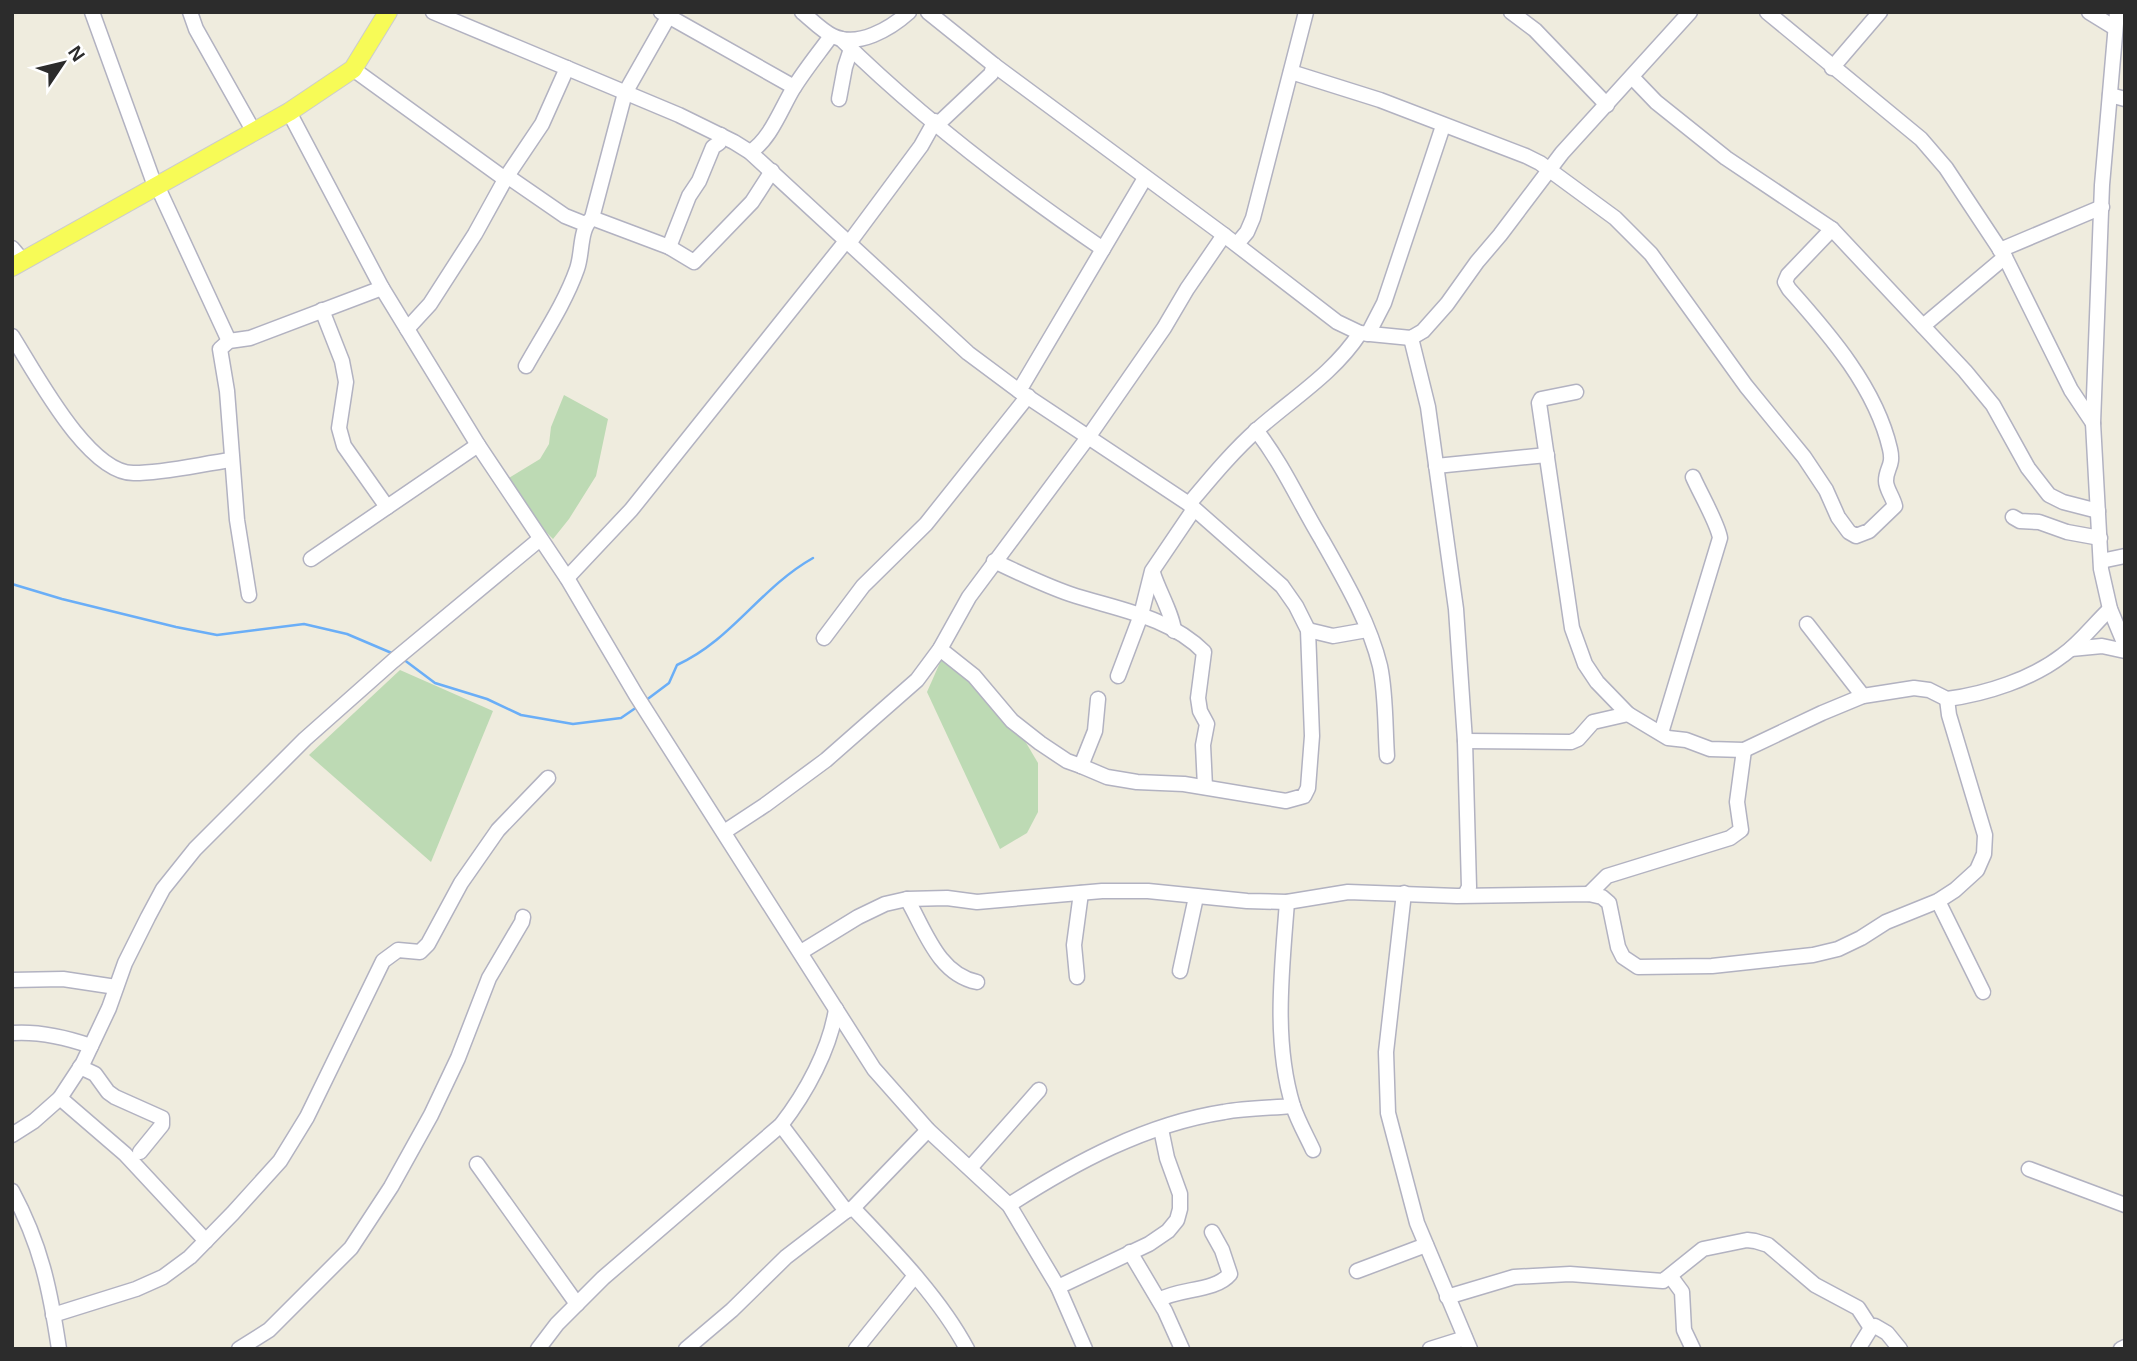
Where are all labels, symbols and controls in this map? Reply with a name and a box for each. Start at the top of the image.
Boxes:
north arrow [28,28,98,98]
text: N [64,42,89,65]

